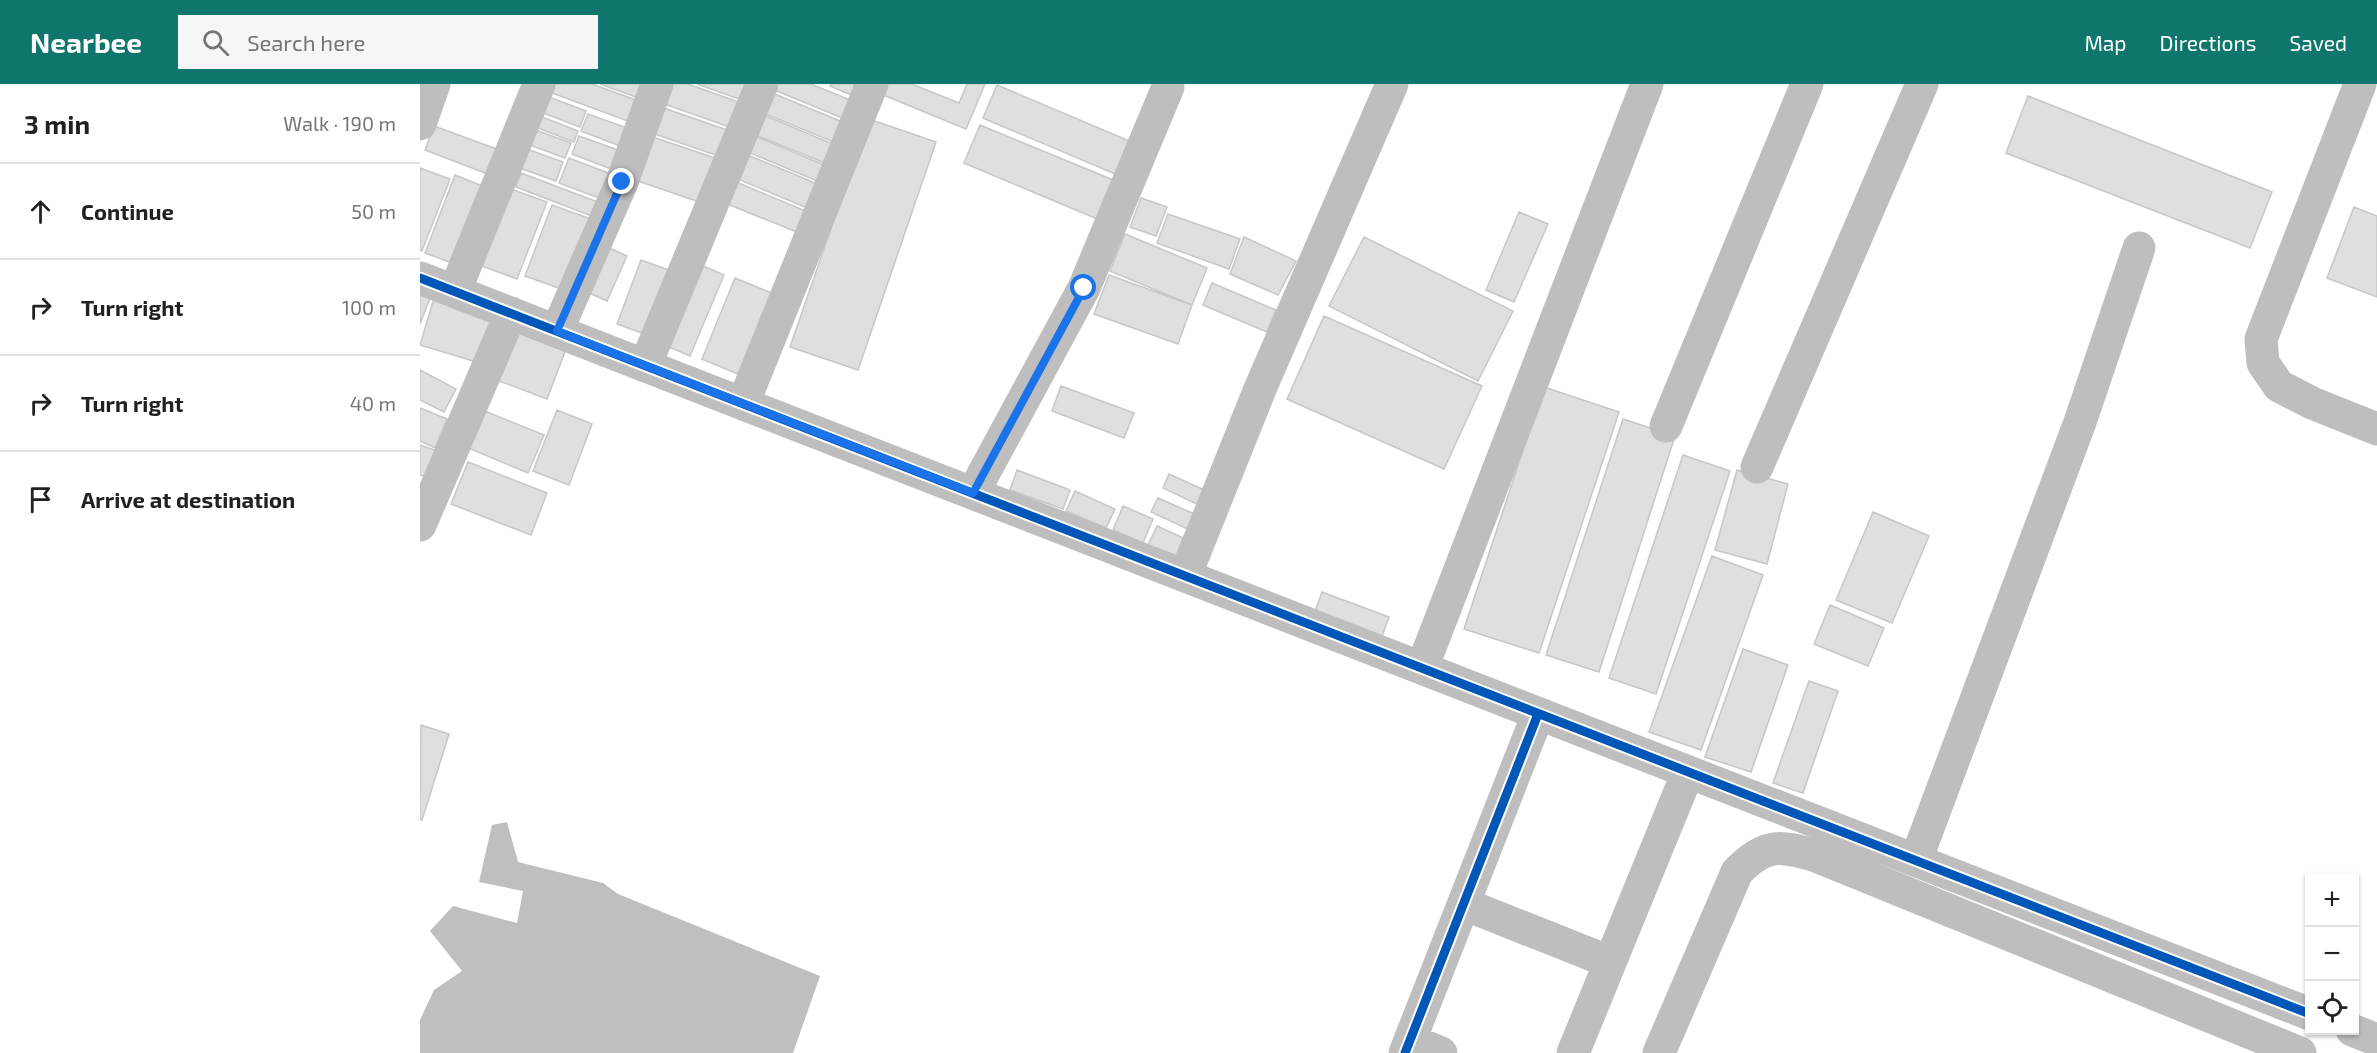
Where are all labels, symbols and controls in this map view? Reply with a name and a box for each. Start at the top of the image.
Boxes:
search box [178,15,598,69]
text: Nearbee [30,25,142,59]
icon: search [199,26,232,59]
text: Search here [247,29,365,55]
text: Map [2084,30,2127,55]
text: Directions [2160,30,2256,55]
text: Saved [2289,30,2347,55]
text: 3 min [24,108,90,139]
text: Walk · 190 m [283,111,396,135]
route end [608,168,634,194]
icon: ahead [24,195,57,228]
text: Continue [81,198,174,224]
text: 50 m [351,199,396,223]
route start [1070,274,1096,300]
icon: right [24,291,57,324]
text: Turn right [81,294,183,320]
text: 100 m [342,295,396,319]
icon: right [24,387,57,420]
text: Turn right [81,390,183,416]
text: 40 m [350,391,396,415]
icon: arrive [24,483,57,516]
text: Arrive at destination [81,486,295,512]
map controls [2305,873,2359,1035]
button: + [2305,873,2359,927]
button: − [2305,927,2359,981]
button: locate [2305,981,2359,1035]

